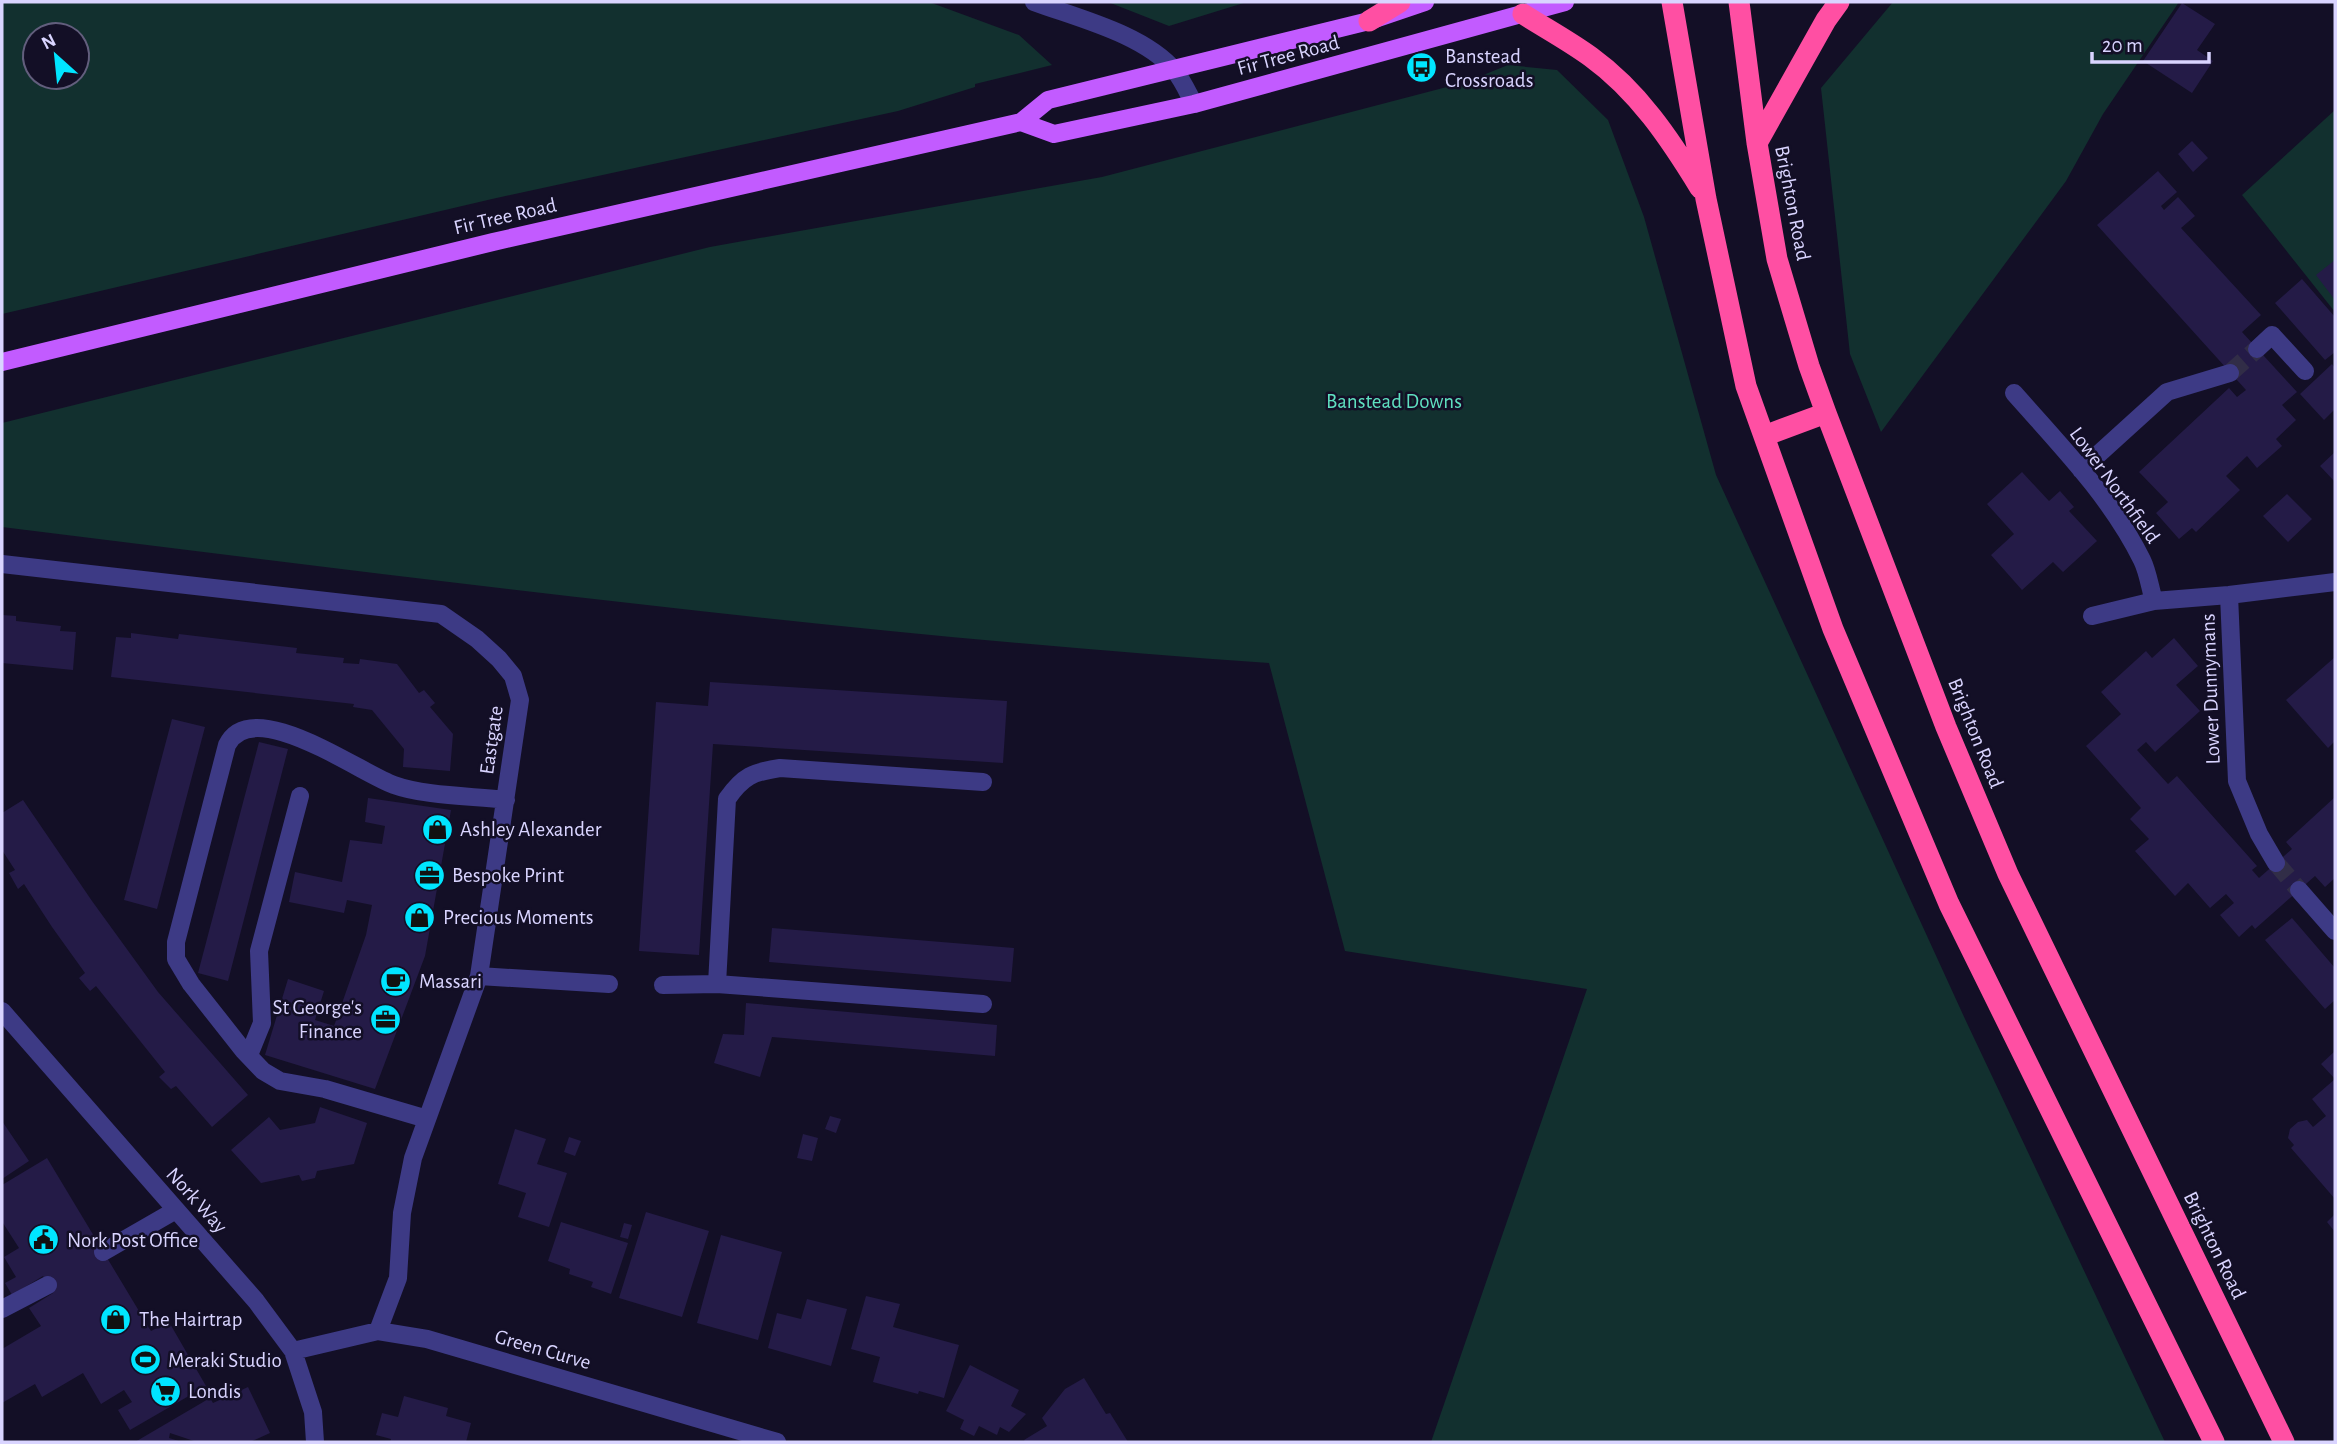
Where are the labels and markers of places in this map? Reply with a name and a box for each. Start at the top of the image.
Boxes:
place label: Banstead Crossroads [1445,46,1534,91]
bus stop icon: Banstead Crossroads [1405,51,1439,85]
shop icon: Ashley Alexander [420,812,454,846]
place label: Ashley Alexander [460,819,602,840]
office icon: Bespoke Print [412,858,446,892]
place label: Bespoke Print [452,865,564,886]
shop icon: Precious Moments [403,900,437,934]
place label: Precious Moments [443,907,594,928]
cafe icon: Massari [379,964,413,998]
place label: Massari [419,971,482,992]
place label: St George's Finance [273,997,362,1042]
office icon: St George's Finance [368,1002,402,1036]
public building icon: Nork Post Office [27,1223,61,1257]
place label: Nork Post Office [67,1230,198,1251]
shop icon: The Hairtrap [99,1302,133,1336]
place label: The Hairtrap [139,1309,242,1330]
sports icon: Meraki Studio [128,1343,162,1377]
place label: Meraki Studio [168,1350,282,1371]
supermarket icon: Londis [148,1374,182,1408]
place label: Londis [188,1381,241,1402]

